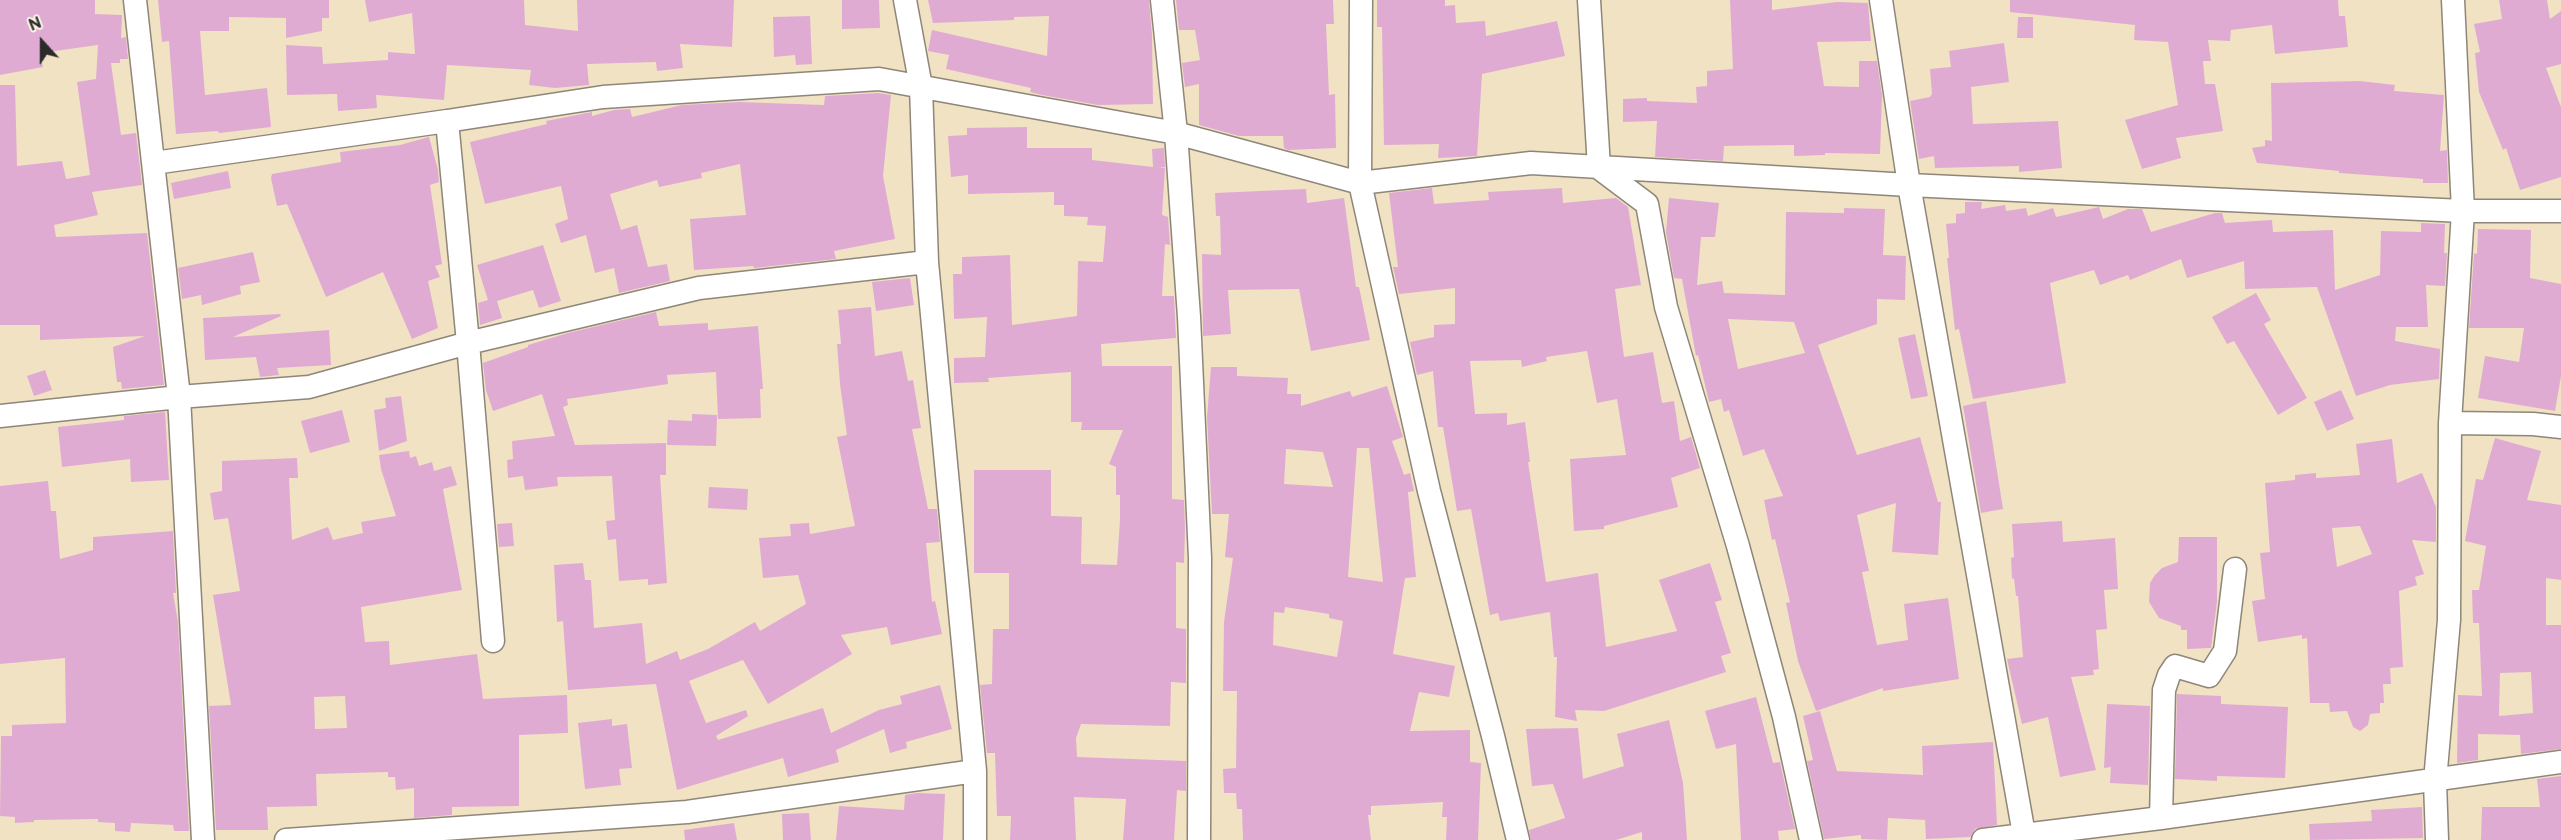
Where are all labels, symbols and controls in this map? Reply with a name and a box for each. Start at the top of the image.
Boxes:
north arrow [12,12,72,72]
text: N [26,14,44,36]

